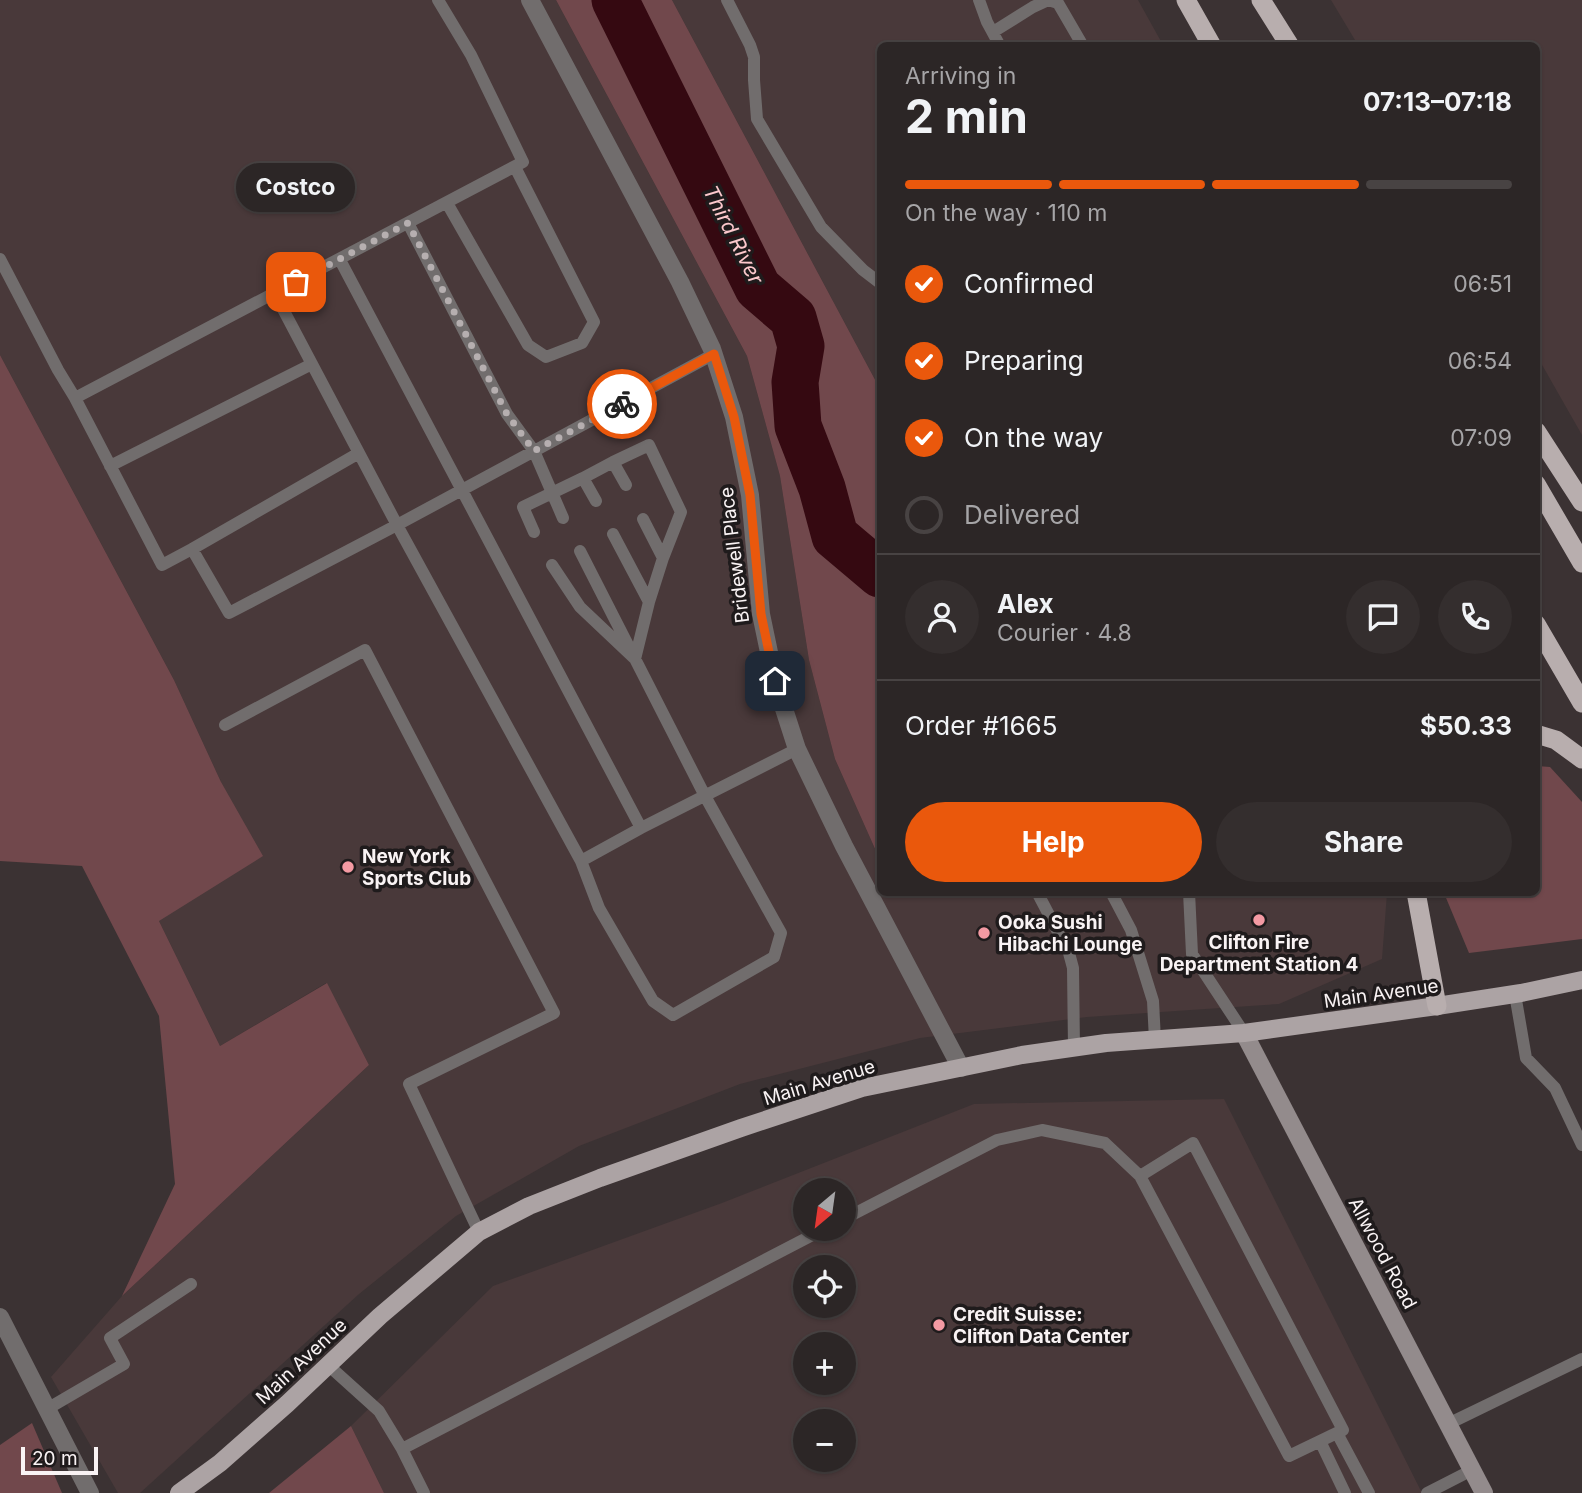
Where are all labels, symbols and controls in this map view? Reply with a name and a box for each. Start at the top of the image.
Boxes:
text: Arriving in [905,62,1016,90]
text: 07:13–07:18 [1363,86,1512,117]
text: 2 min [905,88,1028,144]
callout: Costco [236,163,356,212]
text: Costco [256,173,335,201]
water label: Third River [698,181,769,289]
text: On the way · 110 m [905,199,1107,227]
pin [266,252,326,312]
icon: bag [277,263,315,301]
icon: check [905,265,943,303]
text: Confirmed [964,268,1094,299]
text: 06:51 [1453,270,1512,298]
icon: check [905,342,943,380]
text: Preparing [964,345,1084,376]
text: 06:54 [1448,347,1512,375]
courier [587,369,657,439]
icon: bike [603,385,641,423]
icon: check [905,419,943,457]
text: On the way [964,422,1103,453]
text: 07:09 [1450,424,1512,452]
street label: Bridewell Place [715,486,754,624]
text: Delivered [964,499,1080,530]
button: person [905,580,979,654]
button: chat [1346,580,1420,654]
button: phone [1438,580,1512,654]
text: Alex [997,588,1054,619]
text: Courier · 4.8 [997,619,1132,647]
pin [745,651,805,711]
icon: home [756,662,794,700]
text: Order #1665 [905,710,1058,741]
text: $50.33 [1420,710,1512,741]
button: Help [905,802,1202,882]
button: Share [1216,802,1512,882]
place label: New York Sports Club [362,845,471,890]
marker: New York Sports Club [340,859,356,875]
place label: Ooka Sushi Hibachi Lounge [998,911,1143,956]
marker: Clifton Fire Department Station 4 [1251,912,1267,928]
marker: Ooka Sushi Hibachi Lounge [976,925,992,941]
place label: Clifton Fire Department Station 4 [1160,931,1358,976]
street label: Main Avenue [1322,974,1440,1013]
street label: Main Avenue [760,1055,878,1110]
north arrow [793,1178,856,1241]
map controls [793,1178,856,1472]
street label: Allwood Road [1344,1193,1422,1313]
button: locate [793,1255,856,1318]
place label: Credit Suisse: Clifton Data Center [953,1303,1130,1348]
street label: Main Avenue [251,1313,352,1409]
marker: Credit Suisse: Clifton Data Center [931,1317,947,1333]
button: + [793,1332,856,1395]
button: − [793,1409,856,1472]
scale bar [21,1444,98,1476]
text: 20 m [32,1447,78,1470]

